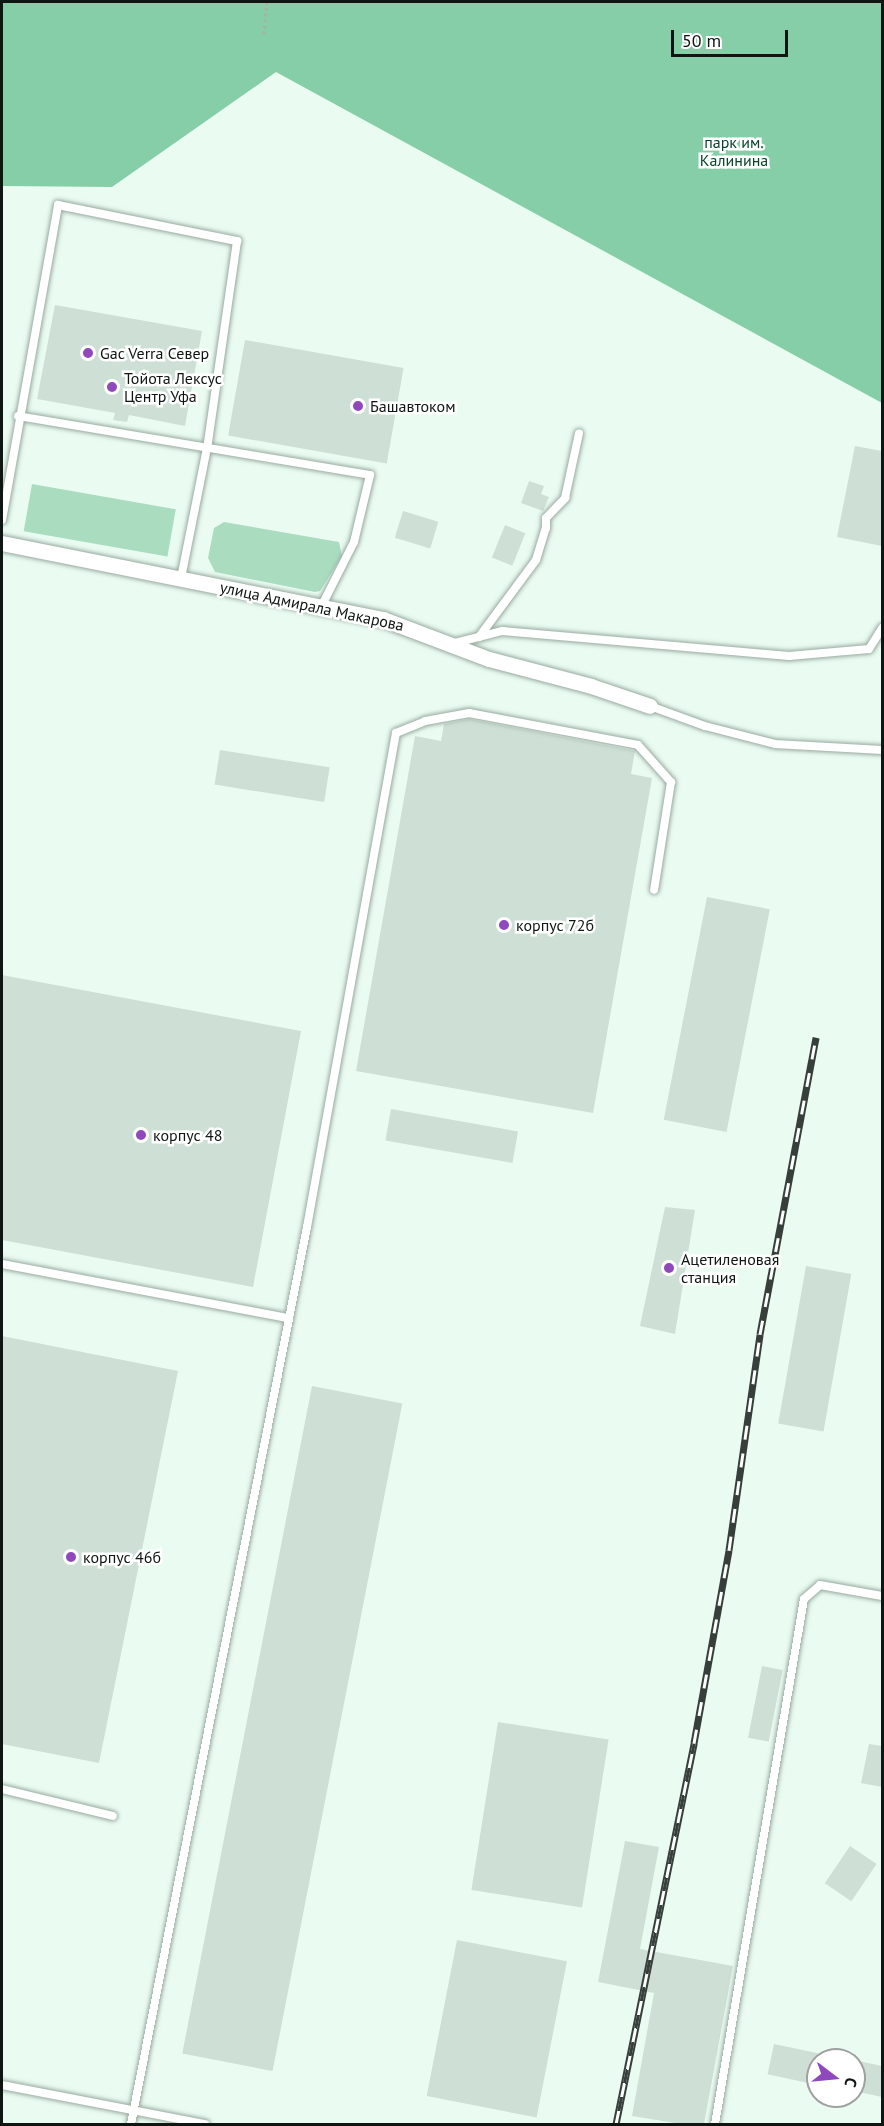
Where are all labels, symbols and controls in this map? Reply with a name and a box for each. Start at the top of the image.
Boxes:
scale bar [674,18,791,56]
text: 50 m [682,29,721,52]
park label: парк им. Калинина [700,132,768,170]
place label: Gac Verra Север [100,343,210,363]
marker: Gac Verra Север [81,346,95,360]
place label: Тойота Лексус Центр Уфа [124,368,222,406]
marker: Тойота Лексус Центр Уфа [105,380,119,394]
place label: Башавтоком [370,396,455,416]
marker: Башавтоком [351,399,365,413]
street label: улица Адмирала Макарова [218,577,406,635]
place label: корпус 72б [516,915,594,935]
marker: корпус 72б [497,918,511,932]
place label: корпус 48 [153,1125,223,1145]
marker: корпус 48 [134,1128,148,1142]
place label: Ацетиленовая станция [681,1249,779,1287]
marker: Ацетиленовая станция [662,1261,676,1275]
place label: корпус 46б [83,1547,161,1567]
marker: корпус 46б [64,1550,78,1564]
north arrow [806,2048,866,2108]
text: С [841,2075,862,2089]

